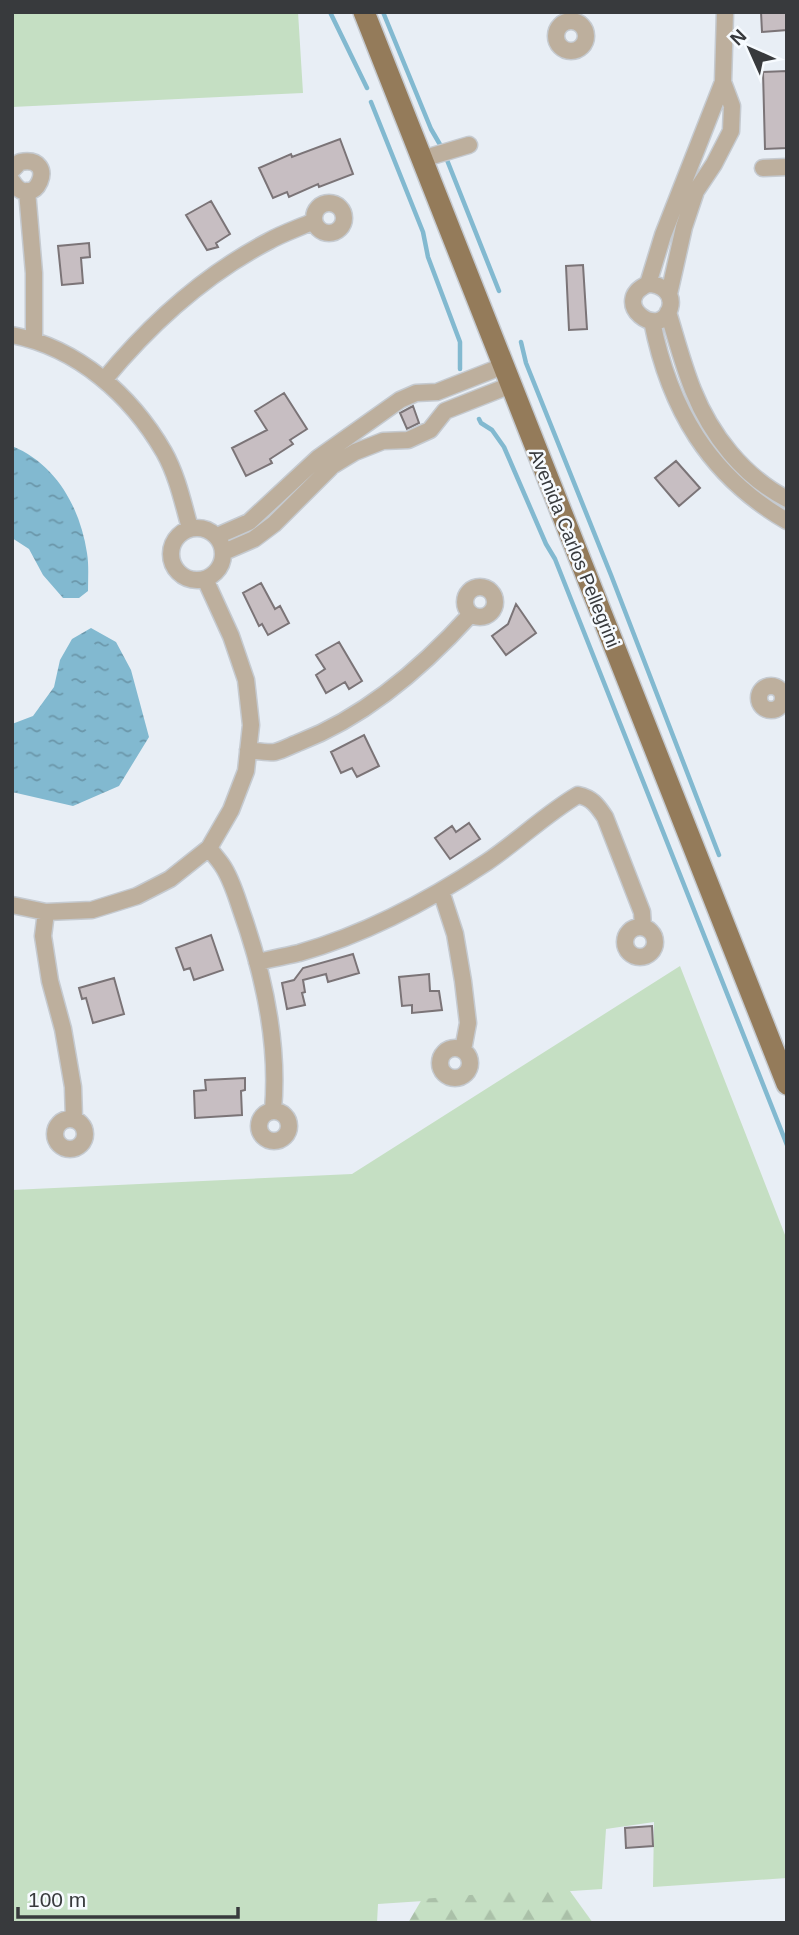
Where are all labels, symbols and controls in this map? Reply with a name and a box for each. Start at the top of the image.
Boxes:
north arrow [715,14,785,84]
text: N [726,25,751,50]
street label: Avenida Carlos Pellegrini [525,446,624,650]
scale bar [18,1876,238,1920]
text: 100 m [28,1888,86,1911]

